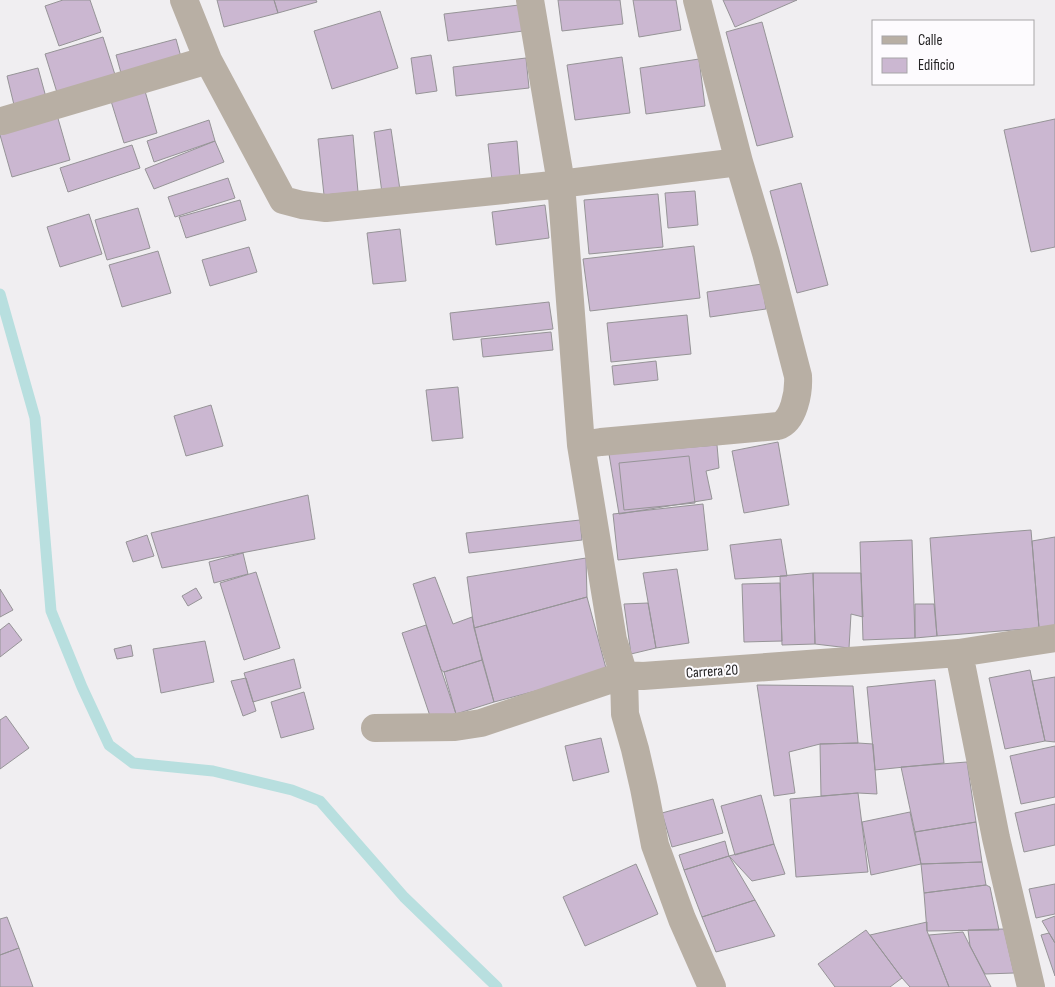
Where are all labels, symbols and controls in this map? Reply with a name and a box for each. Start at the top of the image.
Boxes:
legend [872,20,1035,85]
text: Calle [918,31,942,50]
text: Edificio [918,56,955,75]
street label: Carrera 20 [685,660,739,683]

